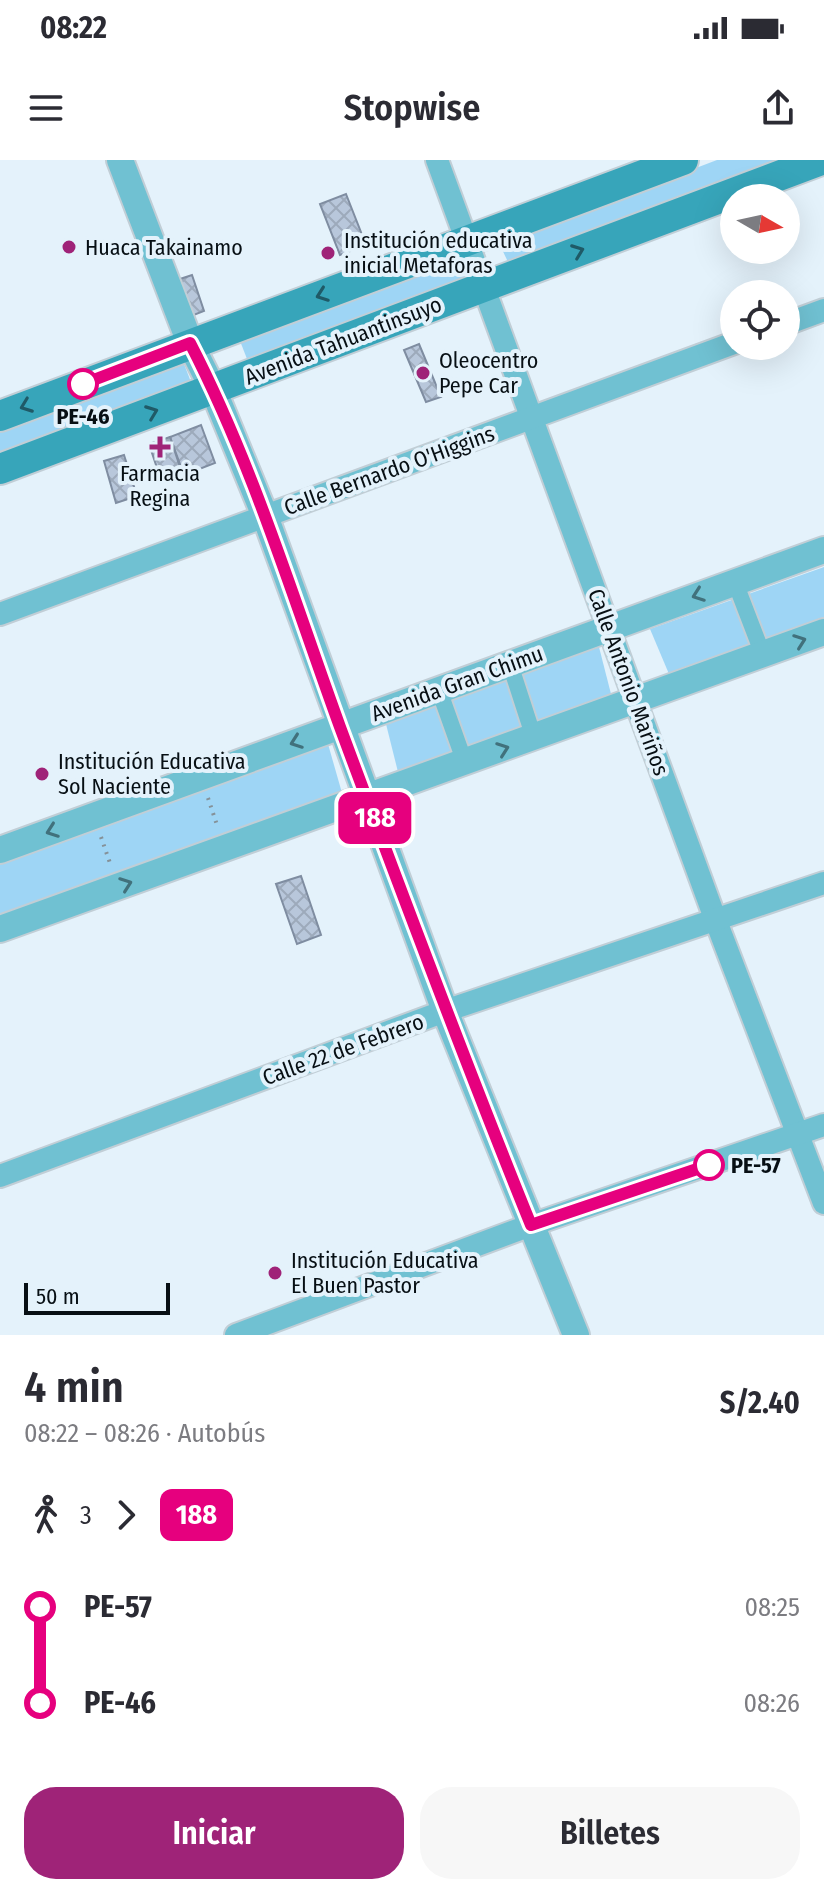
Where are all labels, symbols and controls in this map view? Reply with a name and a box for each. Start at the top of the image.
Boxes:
text: 08:22 [40,10,107,46]
icon: menu [24,86,68,130]
text: Stopwise [344,86,480,130]
icon: share [756,86,800,130]
north arrow [720,184,800,264]
map controls [720,184,800,360]
place label: Institución educativa inicial Metaforas [344,227,533,279]
place label: Huaca Takainamo [85,234,243,261]
marker: Huaca Takainamo [60,238,78,256]
marker: Institución educativa inicial Metaforas [319,244,337,262]
one-way arrow [571,244,585,261]
button: locate [720,280,800,360]
one-way arrow [316,285,330,302]
street label: Avenida Tahuantinsuyo [241,290,446,391]
place label: Oleocentro Pepe Car [439,347,538,399]
marker: Oleocentro Pepe Car [414,364,432,382]
marker: PE-46 [68,369,98,399]
one-way arrow [20,396,34,413]
place label: PE-46 [57,403,109,430]
one-way arrow [144,405,158,422]
street label: Calle Bernardo O'Higgins [280,420,498,521]
marker: Farmacia Regina [151,438,169,456]
place label: Farmacia Regina [120,460,200,512]
street label: Calle Antonio Mariños [582,585,675,779]
one-way arrow [692,586,706,602]
one-way arrow [792,634,806,651]
street label: Avenida Gran Chimu [368,640,547,727]
one-way arrow [290,732,304,749]
one-way arrow [495,742,509,759]
place label: Institución Educativa Sol Naciente [58,748,246,800]
marker: Institución Educativa Sol Naciente [33,765,51,783]
line badge: 188 [329,792,421,844]
text: 188 [354,801,396,834]
one-way arrow [46,821,60,838]
one-way arrow [118,877,132,894]
street label: Calle 22 de Febrero [259,1008,427,1091]
marker: PE-57 [694,1150,724,1180]
place label: PE-57 [731,1152,781,1179]
place label: Institución Educativa El Buen Pastor [291,1247,479,1299]
marker: Institución Educativa El Buen Pastor [266,1264,284,1282]
scale bar [24,1279,170,1315]
text: 50 m [36,1283,80,1310]
text: 4 min [24,1361,124,1414]
text: S/2.40 [720,1385,800,1421]
text: 08:22 – 08:26 · Autobús [24,1418,265,1449]
icon: walk [24,1493,68,1537]
icon: forward [104,1493,148,1537]
text: 188 [176,1498,217,1531]
text: 3 [80,1500,92,1531]
text: PE-57 [84,1589,152,1625]
text: 08:25 [745,1592,800,1623]
text: PE-46 [84,1685,156,1721]
text: 08:26 [744,1688,800,1719]
button: Iniciar [24,1787,404,1879]
button: Billetes [420,1787,800,1879]

